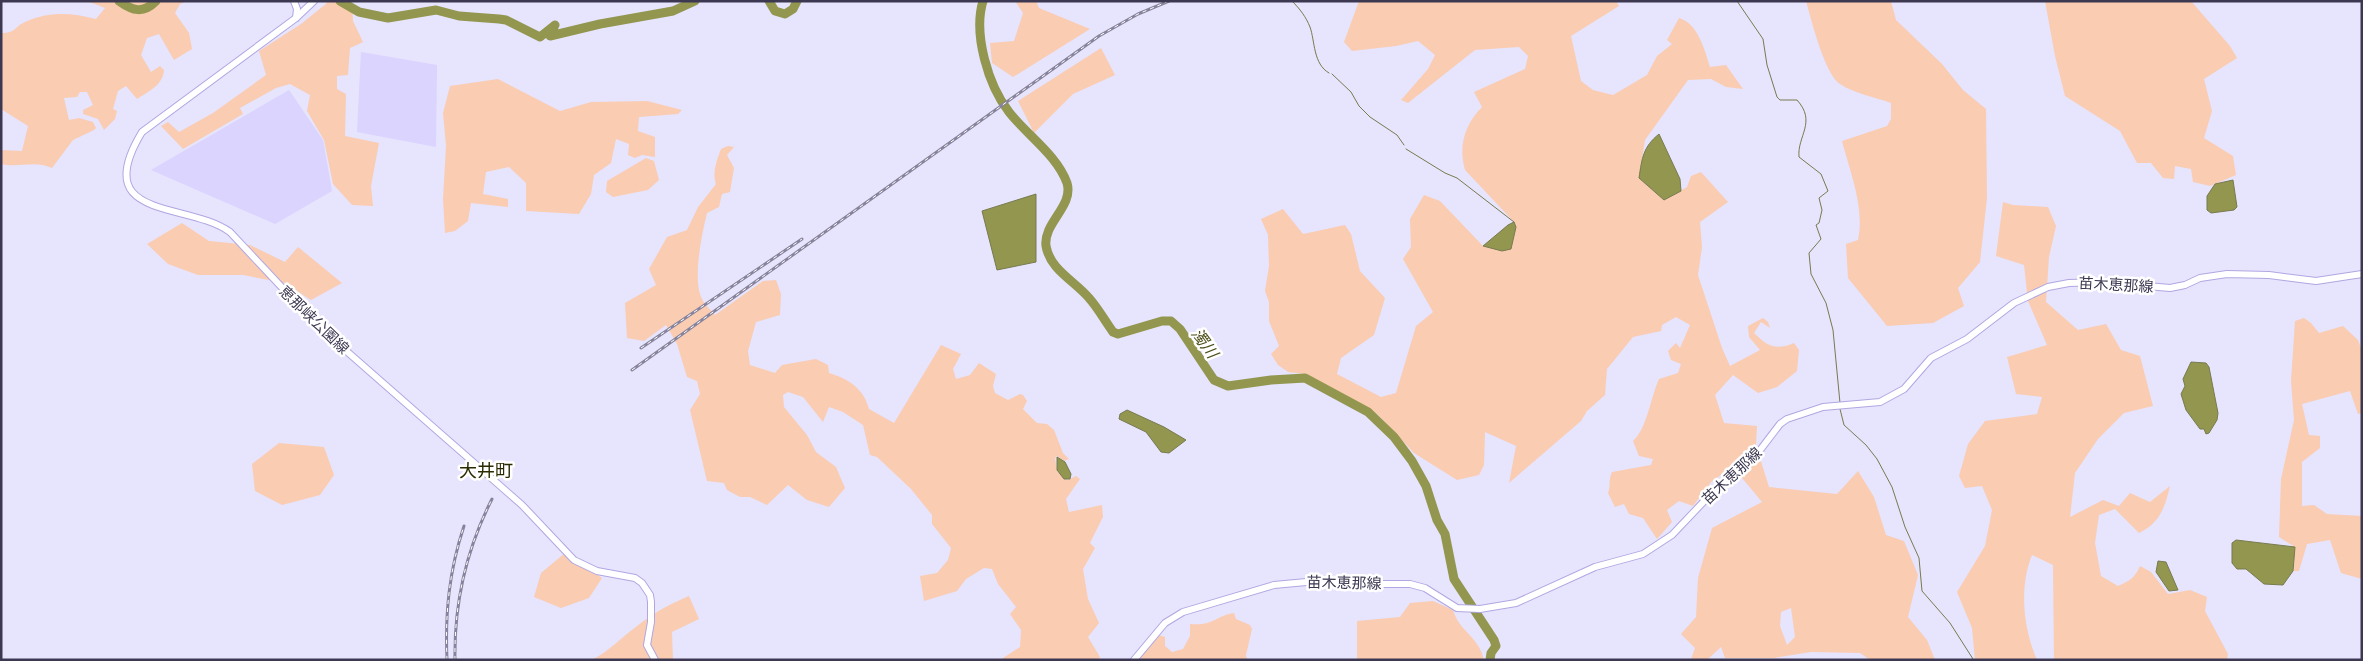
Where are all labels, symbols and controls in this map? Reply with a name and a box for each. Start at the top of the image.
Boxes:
street label: 苗木恵那線 [2078,273,2154,297]
street label: 恵那峡公園線 [275,282,353,358]
water label: 濁川 [1186,324,1224,365]
street label: 苗木恵那線 [1698,443,1766,509]
district label: 大井町 [459,459,513,483]
street label: 苗木恵那線 [1306,572,1382,594]

